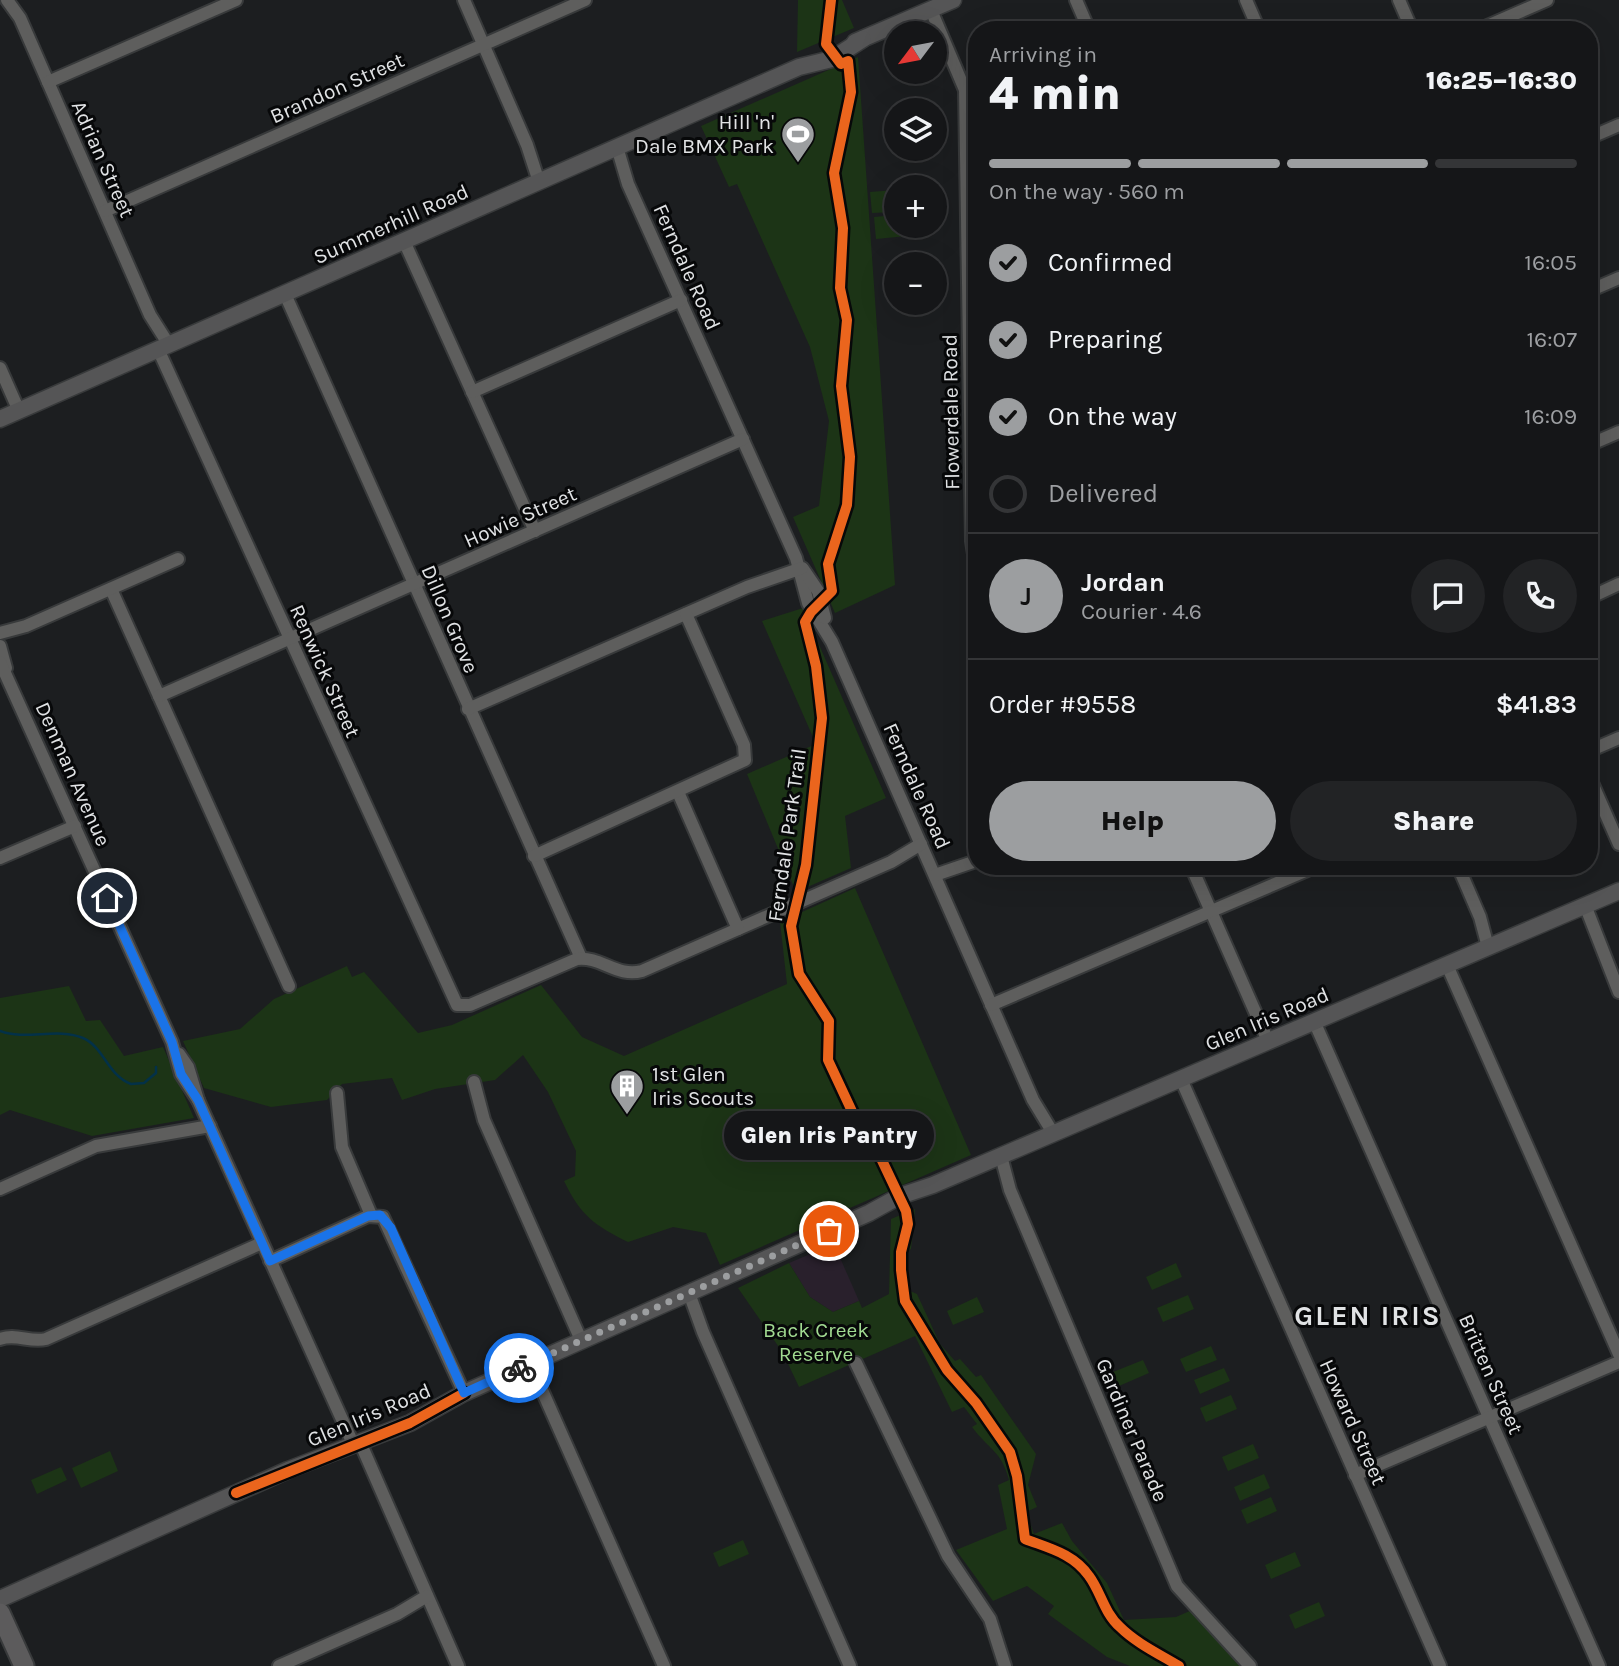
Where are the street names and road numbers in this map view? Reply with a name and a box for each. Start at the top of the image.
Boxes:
street label: Brandon Street [266,48,408,128]
street label: Adrian Street [67,97,139,221]
street label: Summerhill Road [310,179,472,269]
street label: Ferndale Road [648,200,726,334]
street label: Flowerdale Road [938,334,964,490]
street label: Howie Street [460,482,580,552]
street label: Dillon Grove [416,561,484,677]
street label: Renwick Street [285,601,365,741]
street label: Denman Avenue [30,698,116,850]
street label: Ferndale Road [878,719,956,853]
street label: Ferndale Park Trail [763,747,811,923]
street label: Glen Iris Road [1202,982,1332,1056]
street label: Britten Street [1454,1310,1528,1438]
street label: Gardiner Parade [1091,1355,1173,1505]
street label: Howard Street [1315,1355,1391,1489]
street label: Glen Iris Road [304,1378,434,1452]

